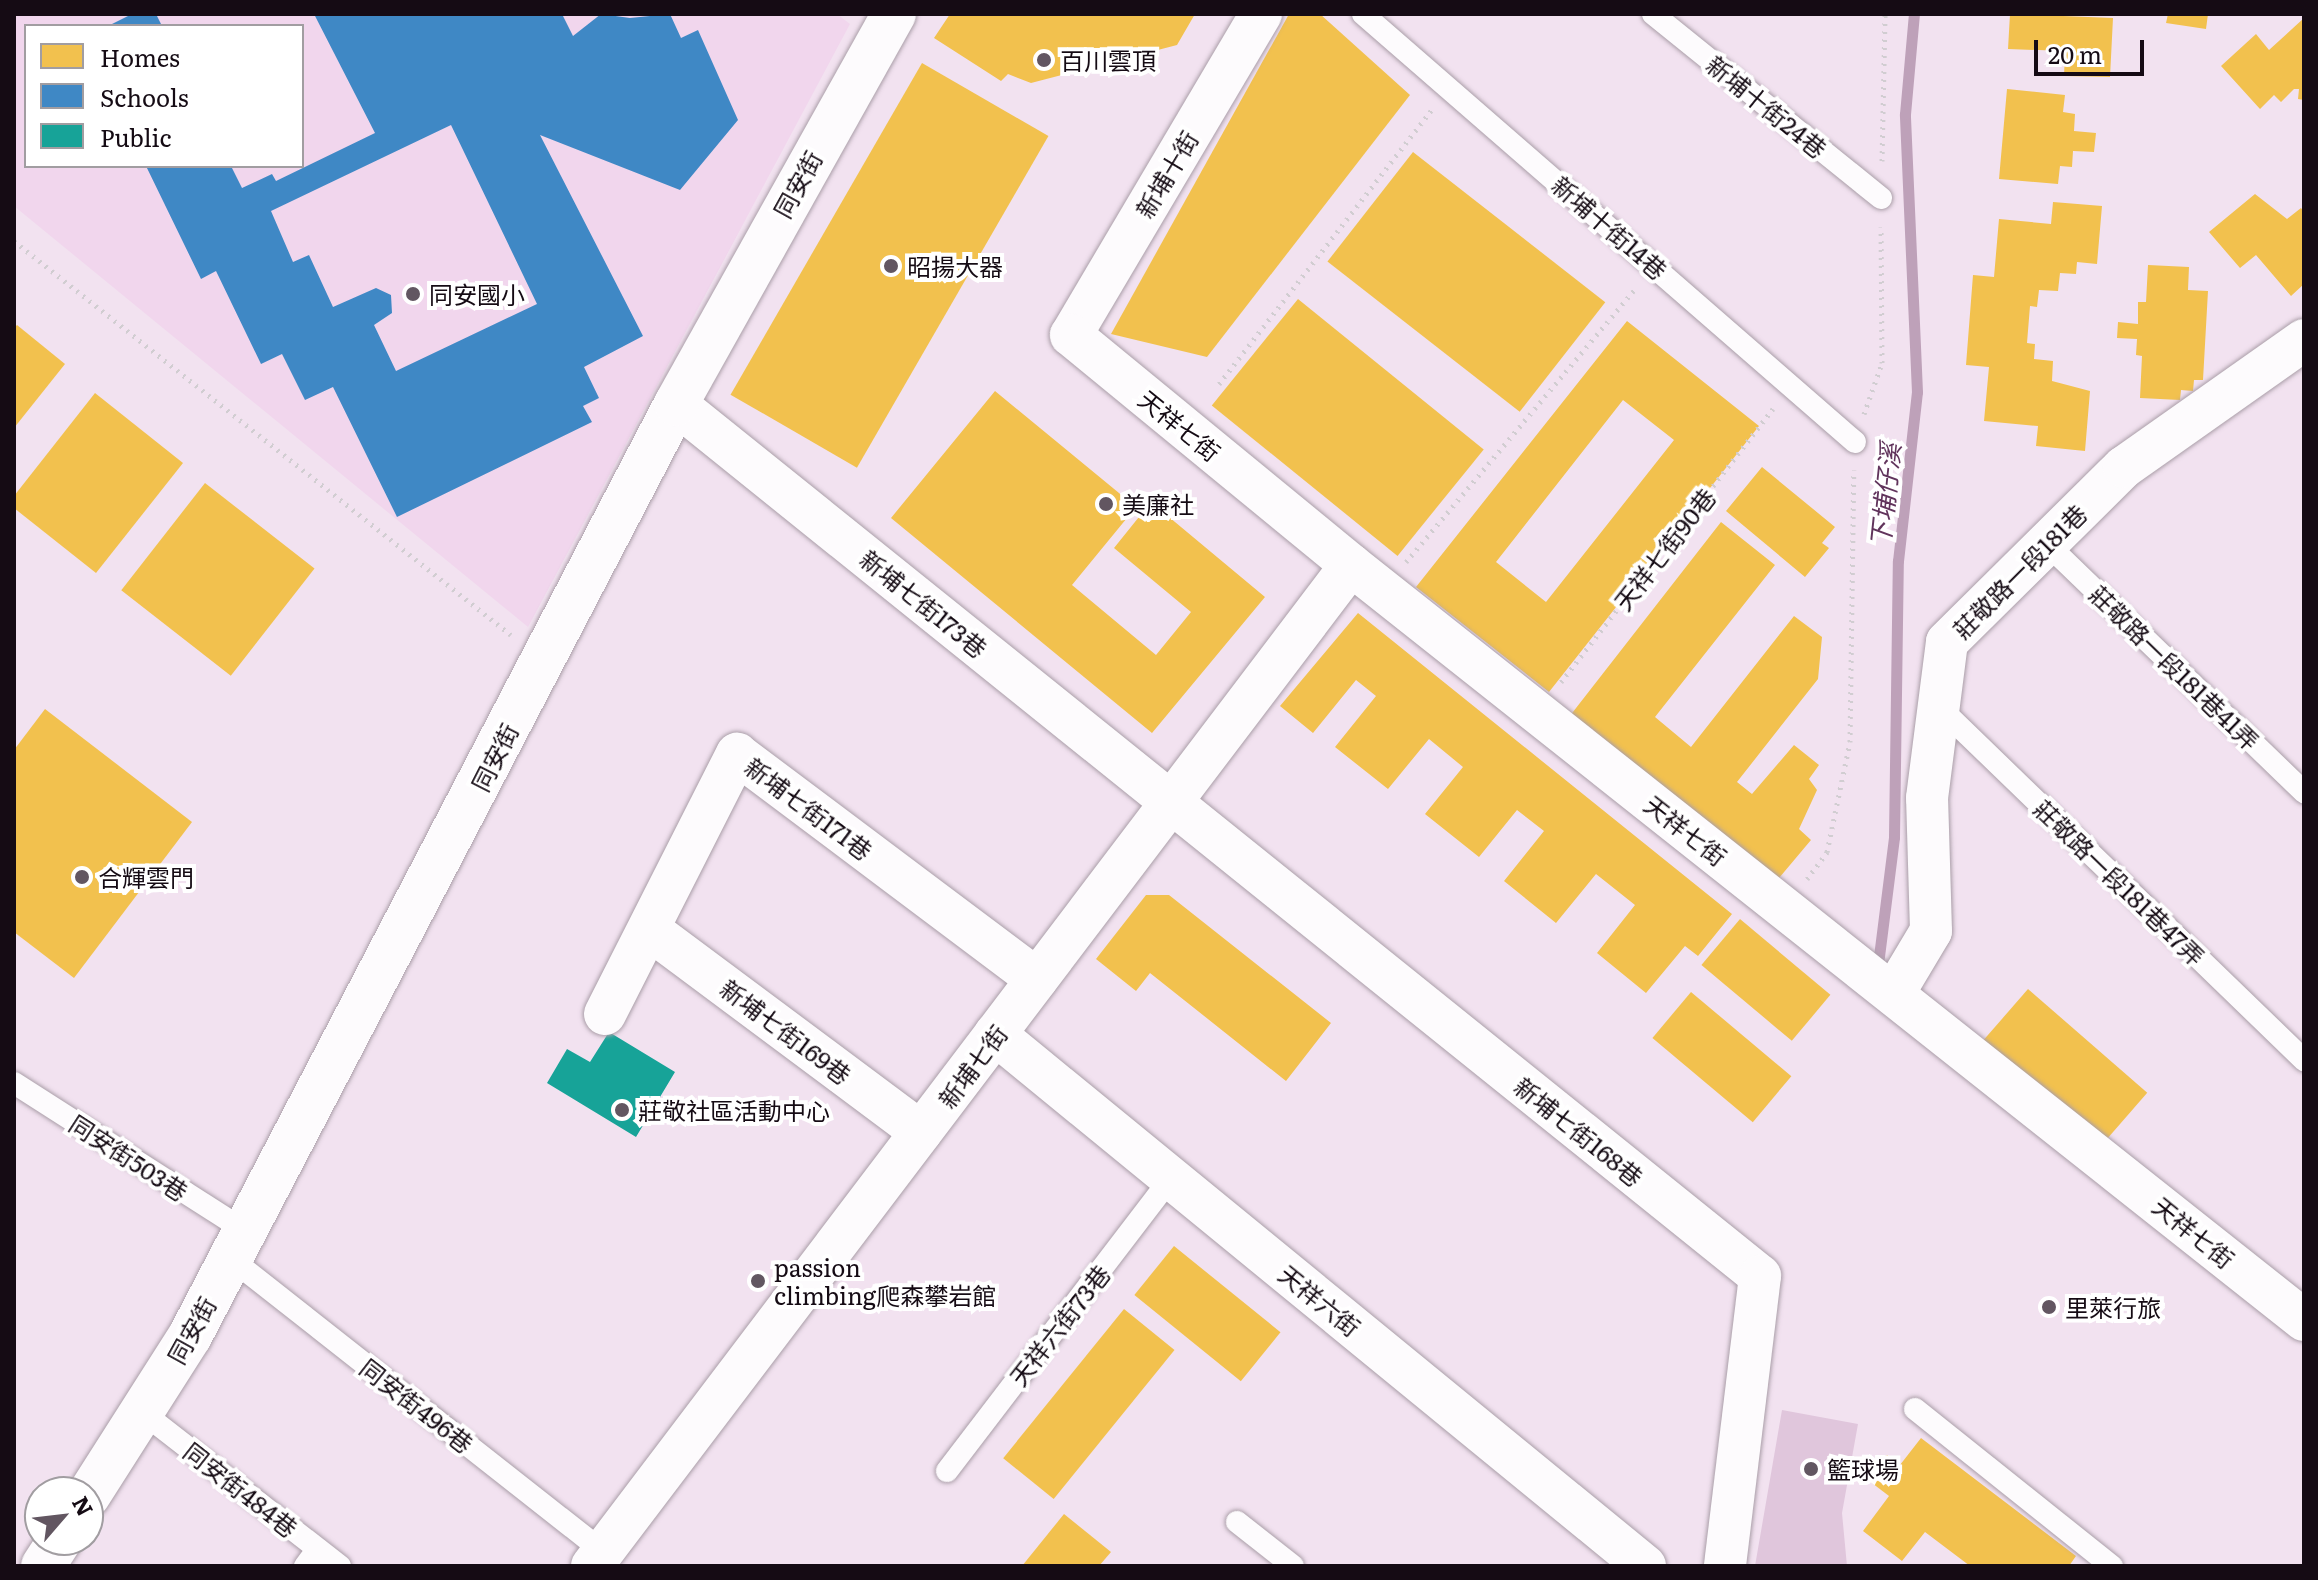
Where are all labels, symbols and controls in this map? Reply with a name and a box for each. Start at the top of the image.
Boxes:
legend [24,24,304,168]
scale bar [2038,24,2148,74]
text: 20 m [2048,36,2102,71]
text: Homes [100,39,180,74]
place label: 百川雲頂 [1060,46,1156,74]
street label: 新埔十街24巷 [1701,49,1833,163]
marker: 百川雲頂 [1035,51,1053,69]
text: Schools [100,79,189,114]
text: Public [100,119,171,154]
street label: 新埔十街 [1129,125,1203,223]
street label: 同安街 [767,146,827,222]
street label: 新埔十街14巷 [1547,170,1673,284]
place label: 昭揚大器 [907,252,1003,280]
marker: 昭揚大器 [882,257,900,275]
place label: 同安國小 [429,280,525,308]
marker: 同安國小 [404,285,422,303]
street label: 天祥七街 [1134,384,1226,466]
water label: 下埔仔溪 [1863,442,1905,548]
street label: 天祥七街90巷 [1608,482,1720,616]
place label: 美廉社 [1122,490,1194,518]
marker: 美廉社 [1097,495,1115,513]
street label: 莊敬路一段181巷 [1946,498,2092,644]
street label: 新埔七街173巷 [855,543,993,663]
street label: 莊敬路一段181巷41弄 [2085,579,2265,755]
street label: 同安街 [465,718,523,796]
street label: 新埔七街171巷 [740,751,878,865]
street label: 天祥七街 [1639,789,1733,871]
street label: 莊敬路一段181巷47弄 [2029,793,2211,971]
place label: 合輝雲門 [98,863,194,891]
marker: 合輝雲門 [73,868,91,886]
street label: 新埔七街169巷 [715,973,857,1089]
street label: 新埔七街 [932,1019,1012,1113]
street label: 新埔七街168巷 [1509,1071,1649,1191]
place label: 莊敬社區活動中心 [638,1096,830,1124]
marker: 莊敬社區活動中心 [613,1101,631,1119]
street label: 同安街503巷 [65,1108,193,1206]
street label: 天祥七街 [2148,1191,2240,1273]
place label: passion climbing爬森攀岩館 [774,1253,996,1309]
street label: 天祥六街73巷 [1003,1259,1115,1391]
street label: 天祥六街 [1274,1259,1366,1341]
marker: passion climbing爬森攀岩館 [749,1272,767,1290]
street label: 同安街 [161,1292,221,1368]
place label: 里萊行旅 [2065,1293,2161,1321]
marker: 里萊行旅 [2040,1298,2058,1316]
street label: 同安街496巷 [355,1352,479,1458]
street label: 同安街484巷 [179,1436,303,1542]
place label: 籃球場 [1827,1455,1899,1483]
marker: 籃球場 [1802,1460,1820,1478]
north arrow [24,1476,104,1556]
text: N [65,1490,103,1521]

